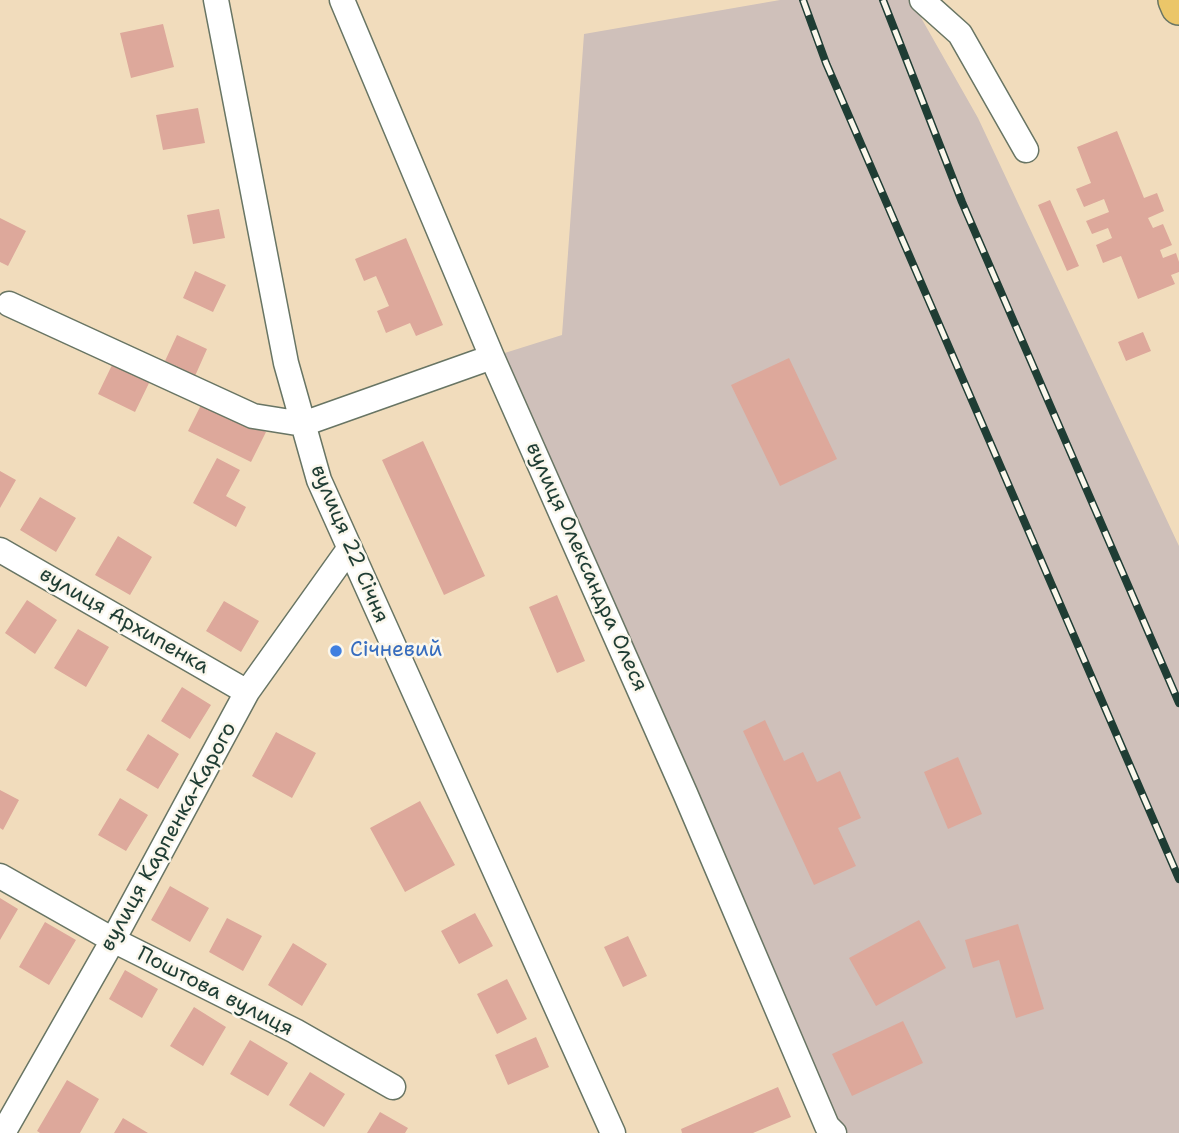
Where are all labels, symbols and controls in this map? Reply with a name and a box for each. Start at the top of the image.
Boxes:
street label: вулиця Олександра Олеся [520,439,652,695]
street label: вулиця 22 Січня [304,461,394,627]
street label: вулиця Архипенка [35,562,213,680]
place label: Січневий [350,638,442,664]
marker: Січневий [328,643,344,659]
street label: вулиця Карпенка-Карого [95,718,243,956]
street label: Поштова вулиця [133,942,297,1042]

